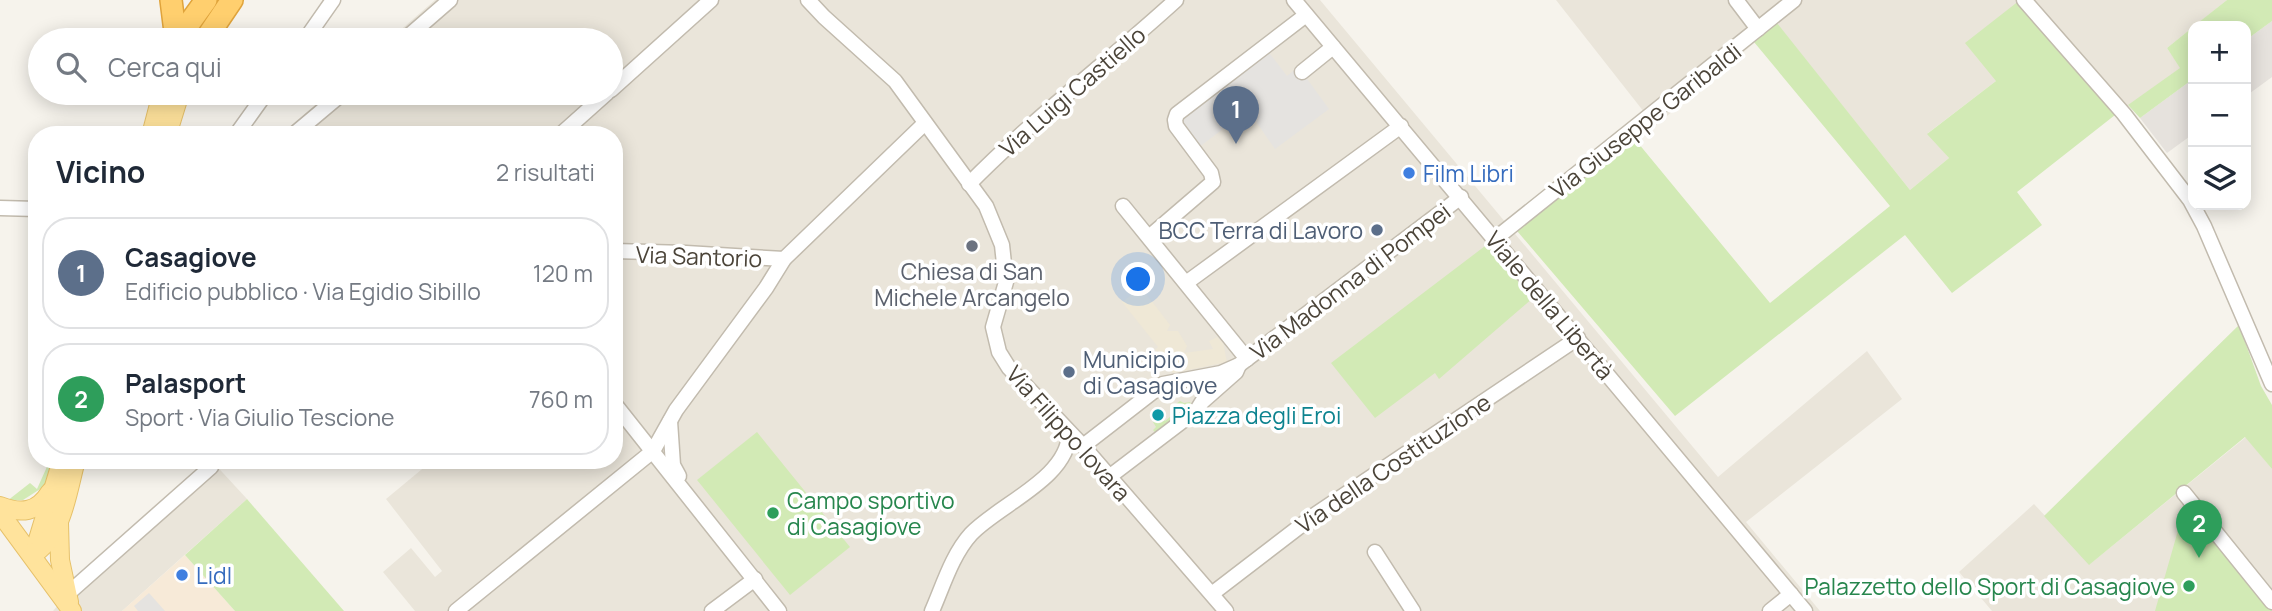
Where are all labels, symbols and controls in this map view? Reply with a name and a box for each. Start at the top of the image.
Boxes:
street label: Via Luigi Castiello [992,18,1152,164]
map controls [2188,21,2251,210]
button: + [2188,21,2251,84]
search box [28,28,623,105]
street label: Via Giuseppe Garibaldi [1542,35,1748,205]
icon: search [52,48,90,86]
text: Cerca qui [108,49,222,85]
button: − [2188,84,2251,147]
pin: 1 [1213,86,1259,144]
button: layers [2188,147,2251,210]
text: Vicino [56,151,145,192]
text: 2 risultati [496,156,595,188]
place label: Film Libri [1423,157,1514,189]
marker: Film Libri [1401,165,1417,181]
street label: Via Madonna di Pompei [1243,195,1457,367]
place label: BCC Terra di Lavoro [1158,214,1363,246]
marker: BCC Terra di Lavoro [1369,222,1385,238]
street label: Viale della Libertà [1478,224,1622,386]
street label: Via Santorio [635,238,763,274]
marker: Chiesa di San Michele Arcangelo [964,238,980,254]
text: Casagiove [125,239,257,275]
place label: Chiesa di San Michele Arcangelo [874,255,1070,313]
text: 1 [76,257,86,289]
text: 120 m [533,257,593,289]
your location [1121,262,1155,296]
text: Edificio pubblico · Via Egidio Sibillo [125,275,481,307]
place label: Municipio di Casagiove [1083,343,1217,401]
street label: Via Filippo Iovara [999,358,1139,508]
marker: Municipio di Casagiove [1061,364,1077,380]
text: Palasport [125,365,246,401]
text: 2 [74,383,88,415]
text: 760 m [529,383,593,415]
street label: Via della Costituzione [1289,386,1497,540]
place label: Piazza degli Eroi [1172,399,1341,431]
text: Sport · Via Giulio Tescione [125,401,394,433]
marker: Piazza degli Eroi [1150,407,1166,423]
place label: Campo sportivo di Casagiove [787,484,955,542]
pin: 2 [2176,500,2222,558]
marker: Campo sportivo di Casagiove [765,505,781,521]
place label: Lidl [196,559,232,591]
marker: Lidl [174,567,190,583]
place label: Palazzetto dello Sport di Casagiove [1805,570,2175,602]
marker: Palazzetto dello Sport di Casagiove [2181,578,2197,594]

